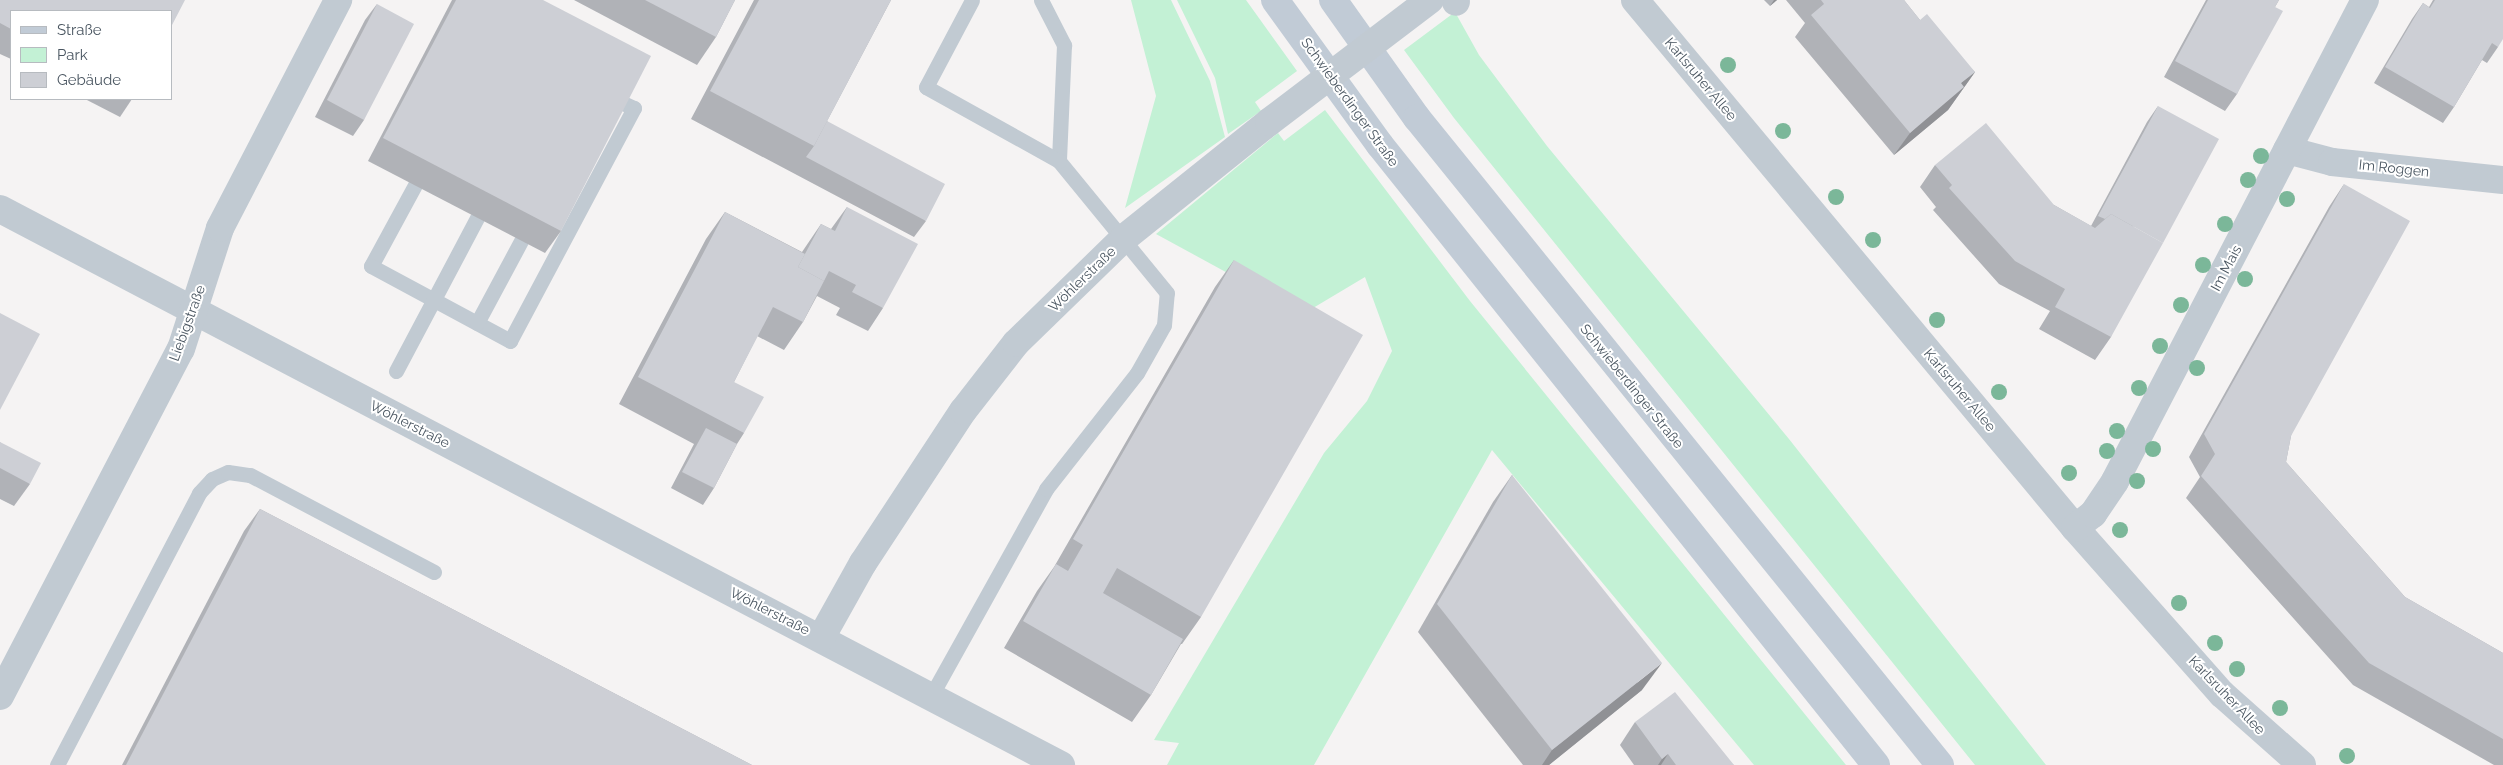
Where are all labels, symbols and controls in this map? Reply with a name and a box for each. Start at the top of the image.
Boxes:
legend [10,10,172,100]
text: Straße [57,21,101,39]
street label: Schwieberdinger Straße [1298,34,1402,170]
street label: Karlsruher Allee [1661,34,1741,124]
text: Park [57,46,88,64]
text: Gebäude [57,71,121,89]
street label: Im Roggen [2358,156,2430,180]
street label: Im Mais [2207,242,2245,294]
street label: Wöhlerstraße [1045,243,1119,315]
street label: Liebigstraße [165,283,209,363]
street label: Schwieberdinger Straße [1577,320,1687,452]
street label: Karlsruher Allee [1920,345,2000,435]
street label: Wöhlerstraße [367,397,453,451]
street label: Wöhlerstraße [727,584,813,638]
street label: Karlsruher Allee [2185,652,2269,738]

